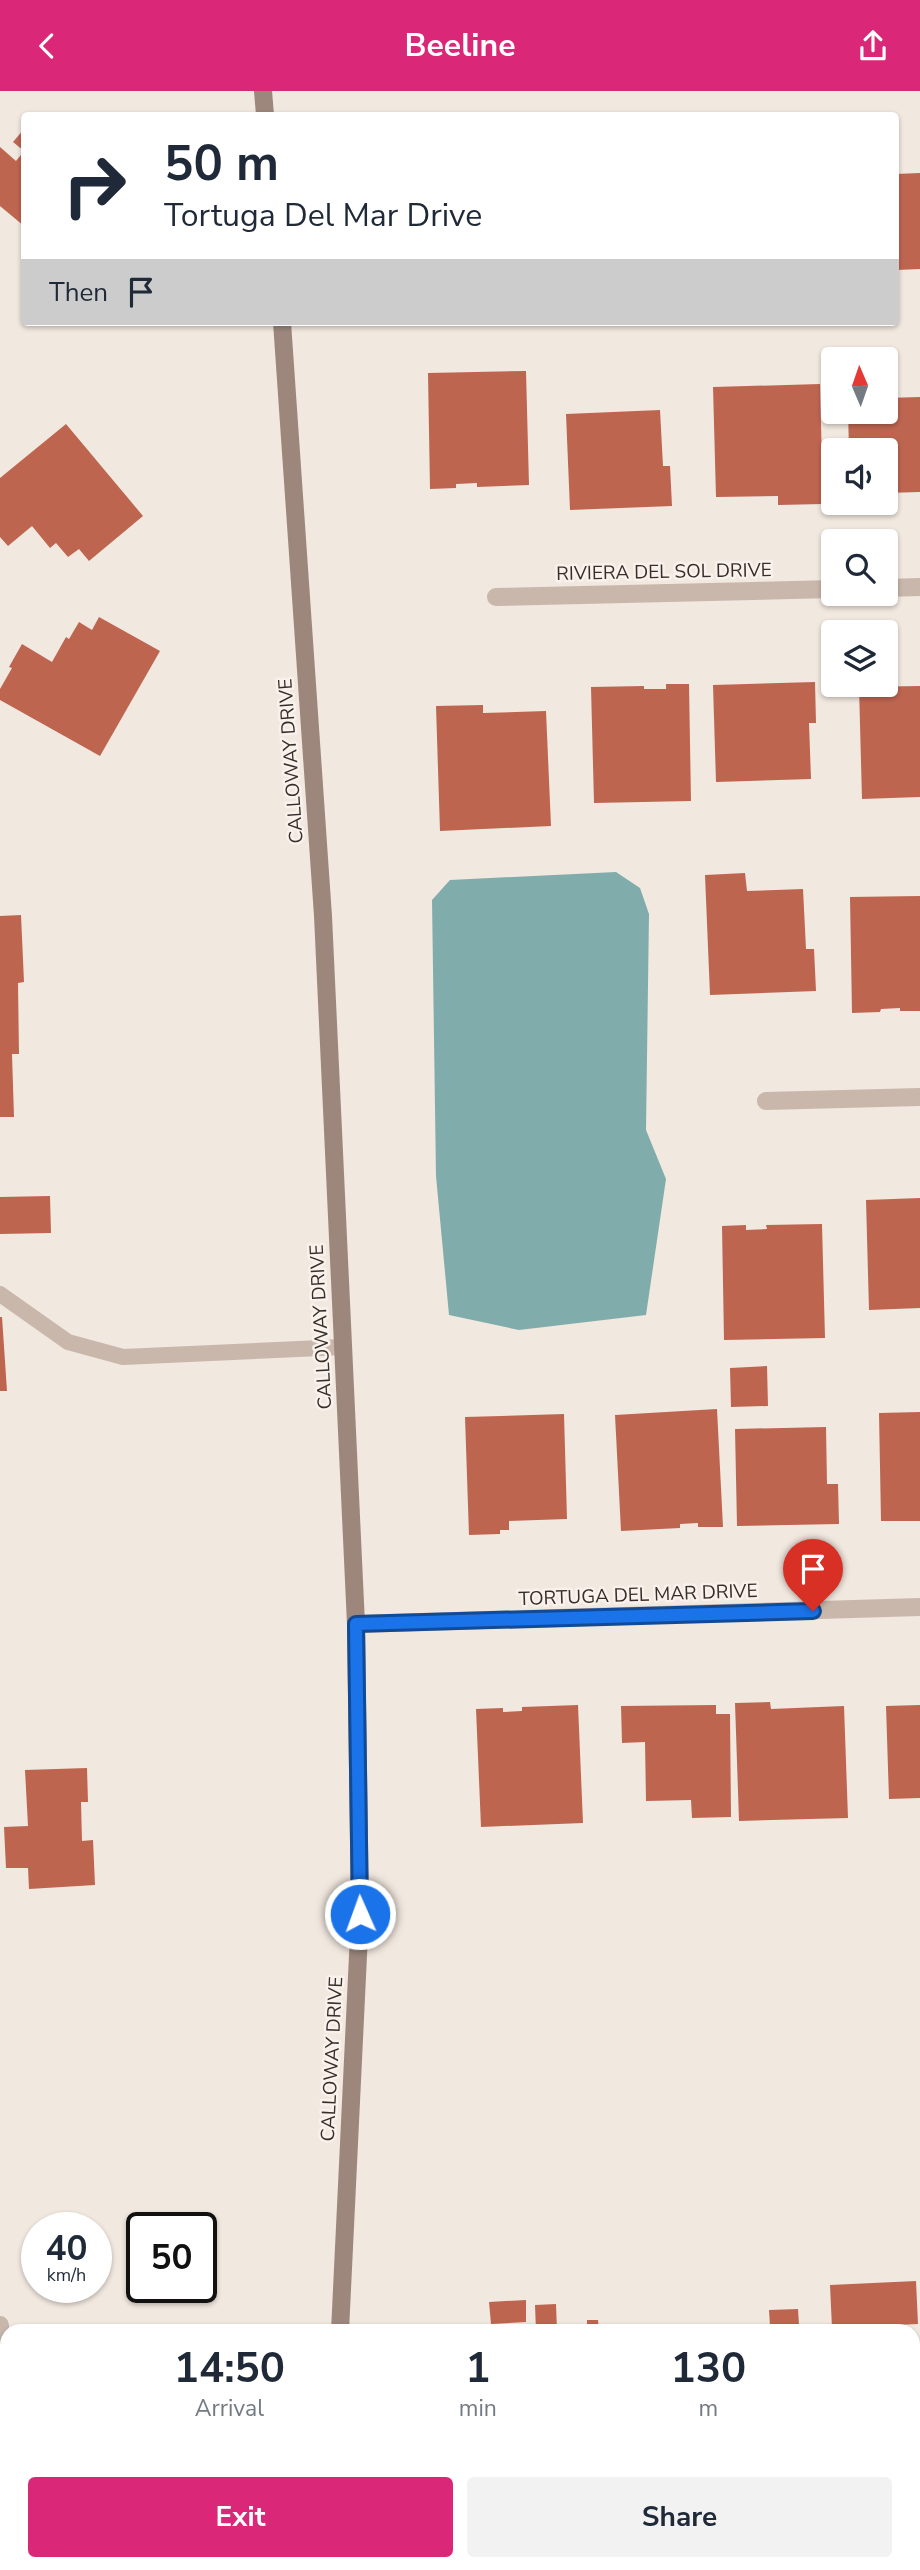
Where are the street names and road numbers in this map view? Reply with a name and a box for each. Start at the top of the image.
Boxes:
street label: RIVIERA DEL SOL DRIVE [556,557,772,587]
street label: CALLOWAY DRIVE [272,678,310,844]
street label: CALLOWAY DRIVE [304,1244,338,1410]
street label: TORTUGA DEL MAR DRIVE [518,1578,758,1612]
street label: CALLOWAY DRIVE [315,1976,349,2142]

